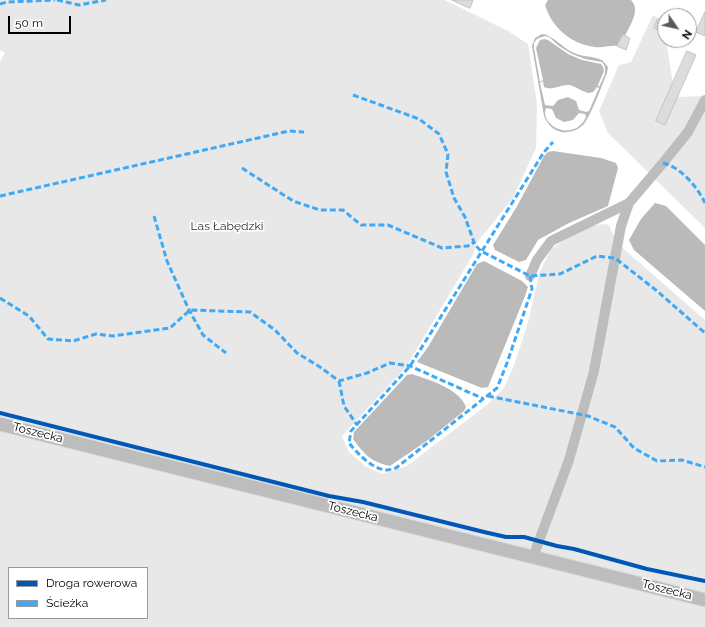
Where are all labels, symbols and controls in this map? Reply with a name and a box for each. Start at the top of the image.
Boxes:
scale bar [10,8,73,34]
north arrow [657,8,697,48]
text: 50 m [15,16,43,30]
text: N [679,27,694,42]
park label: Las Łabędzki [191,219,263,233]
street label: Toszecka [11,420,65,446]
street label: Toszecka [326,499,380,525]
legend [8,567,148,619]
text: Droga rowerowa [46,576,137,590]
street label: Toszecka [640,577,694,603]
text: Ścieżka [46,596,88,610]

